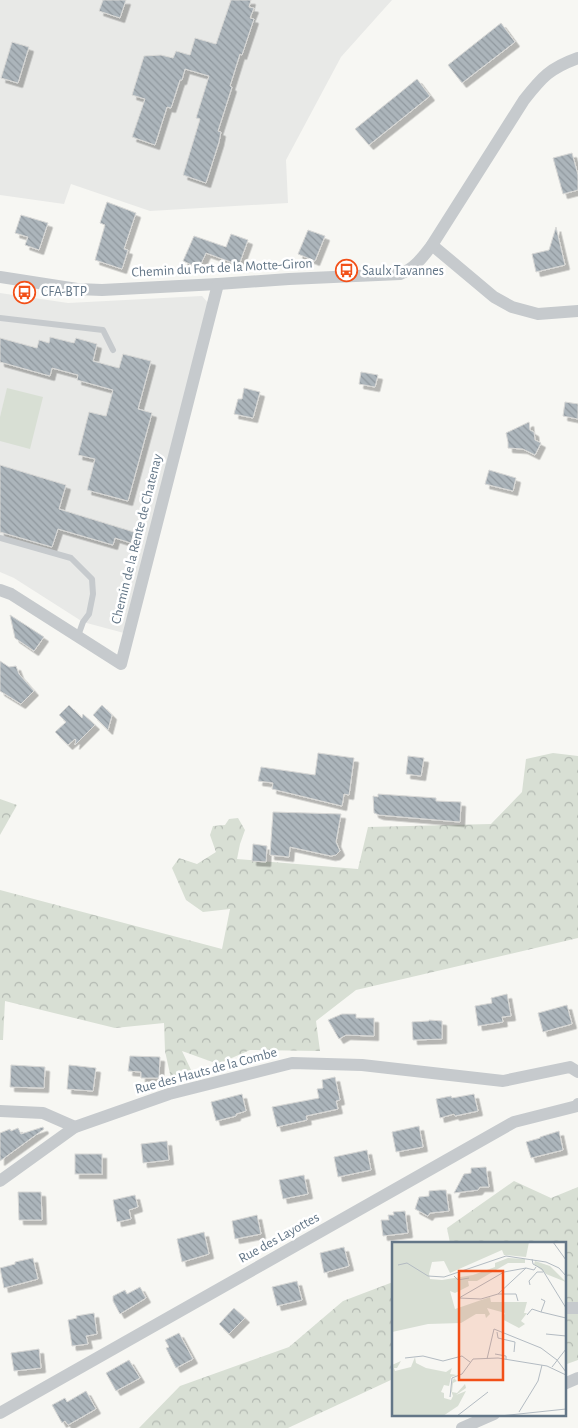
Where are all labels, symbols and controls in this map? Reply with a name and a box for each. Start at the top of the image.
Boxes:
street label: Chemin du Fort de la Motte-Giron [131,256,313,280]
bus stop icon: Saulx Tavannes [334,259,358,283]
place label: Saulx Tavannes [362,264,444,278]
bus stop icon: CFA-BTP [13,280,37,304]
place label: CFA-BTP [41,285,87,299]
street label: Chemin de la Rente de Chatenay [109,453,165,625]
street label: Rue des Hauts de la Combe [134,1045,278,1097]
street label: Rue des Layottes [236,1210,322,1266]
inset map [392,1242,566,1416]

